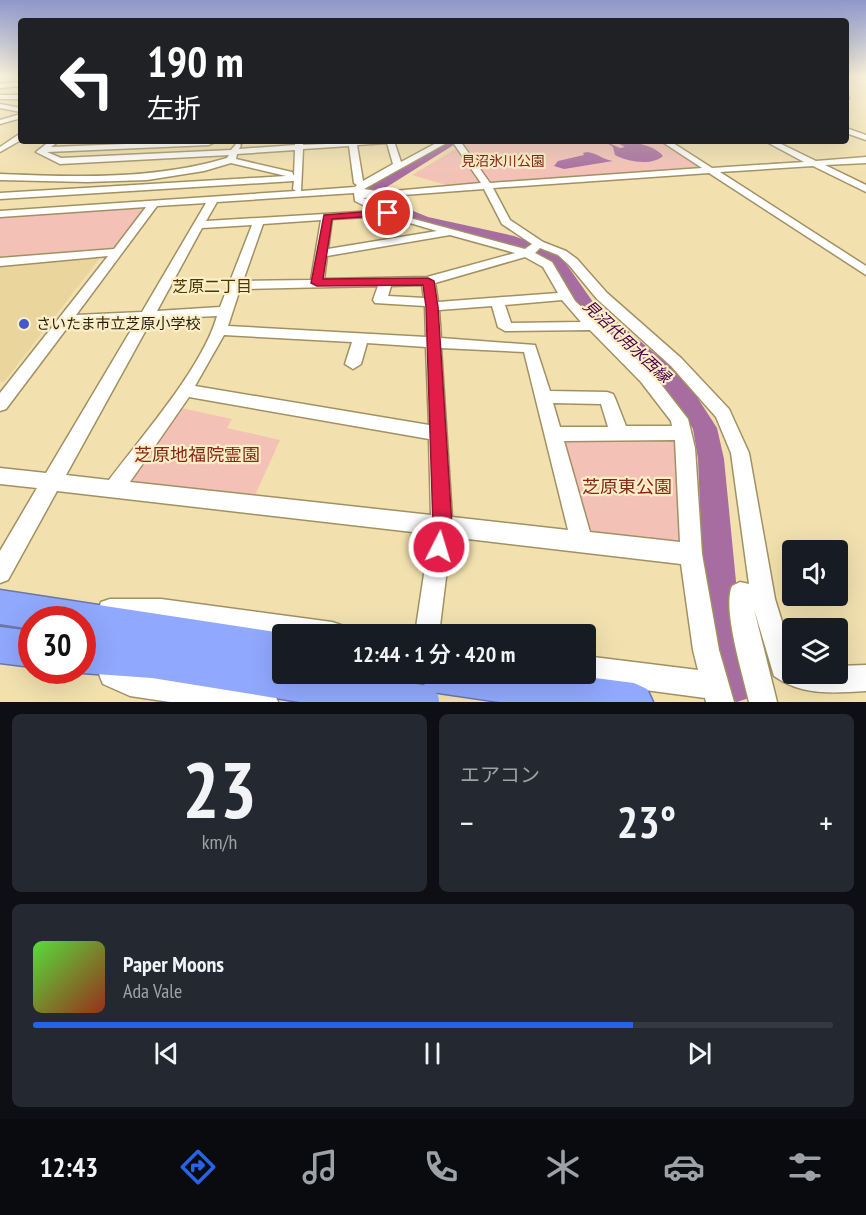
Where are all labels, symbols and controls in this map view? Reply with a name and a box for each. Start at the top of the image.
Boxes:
text: 190 m [147,34,244,89]
icon: left [48,42,126,120]
text: 左折 [147,91,201,125]
park label: 見沼氷川公園 [461,152,545,170]
pin [362,187,413,238]
icon: arrive [371,196,404,229]
district label: 芝原二丁目 [172,276,252,296]
water label: 見沼代用水西縁 [579,295,676,388]
place label: さいたま市立芝原小学校 [36,314,201,333]
marker: さいたま市立芝原小学校 [17,317,31,331]
park label: 芝原地福院霊園 [134,443,260,466]
park label: 芝原東公園 [582,475,672,498]
position arrow [407,515,471,579]
map controls [782,540,848,684]
button: sound [782,540,848,606]
speed limit sign: 30 [18,606,96,684]
button: layers [782,618,848,684]
text: 12:44 · 1 分 · 420 m [353,640,515,668]
text: 23 [182,739,257,840]
text: エアコン [460,762,540,788]
text: 23° [617,792,676,850]
text: − [460,801,474,844]
text: + [819,801,833,844]
text: km/h [202,829,237,855]
text: Paper Moons [123,950,224,978]
text: Ada Vale [123,978,182,1004]
icon: previous [150,1037,183,1070]
icon: pause [416,1037,449,1070]
icon: next [683,1037,716,1070]
icon: directions [177,1146,219,1188]
icon: music [299,1146,341,1188]
icon: phone [420,1146,462,1188]
icon: climate [542,1146,584,1188]
icon: car [663,1146,705,1188]
icon: filters [784,1146,826,1188]
text: 12:43 [40,1150,98,1184]

